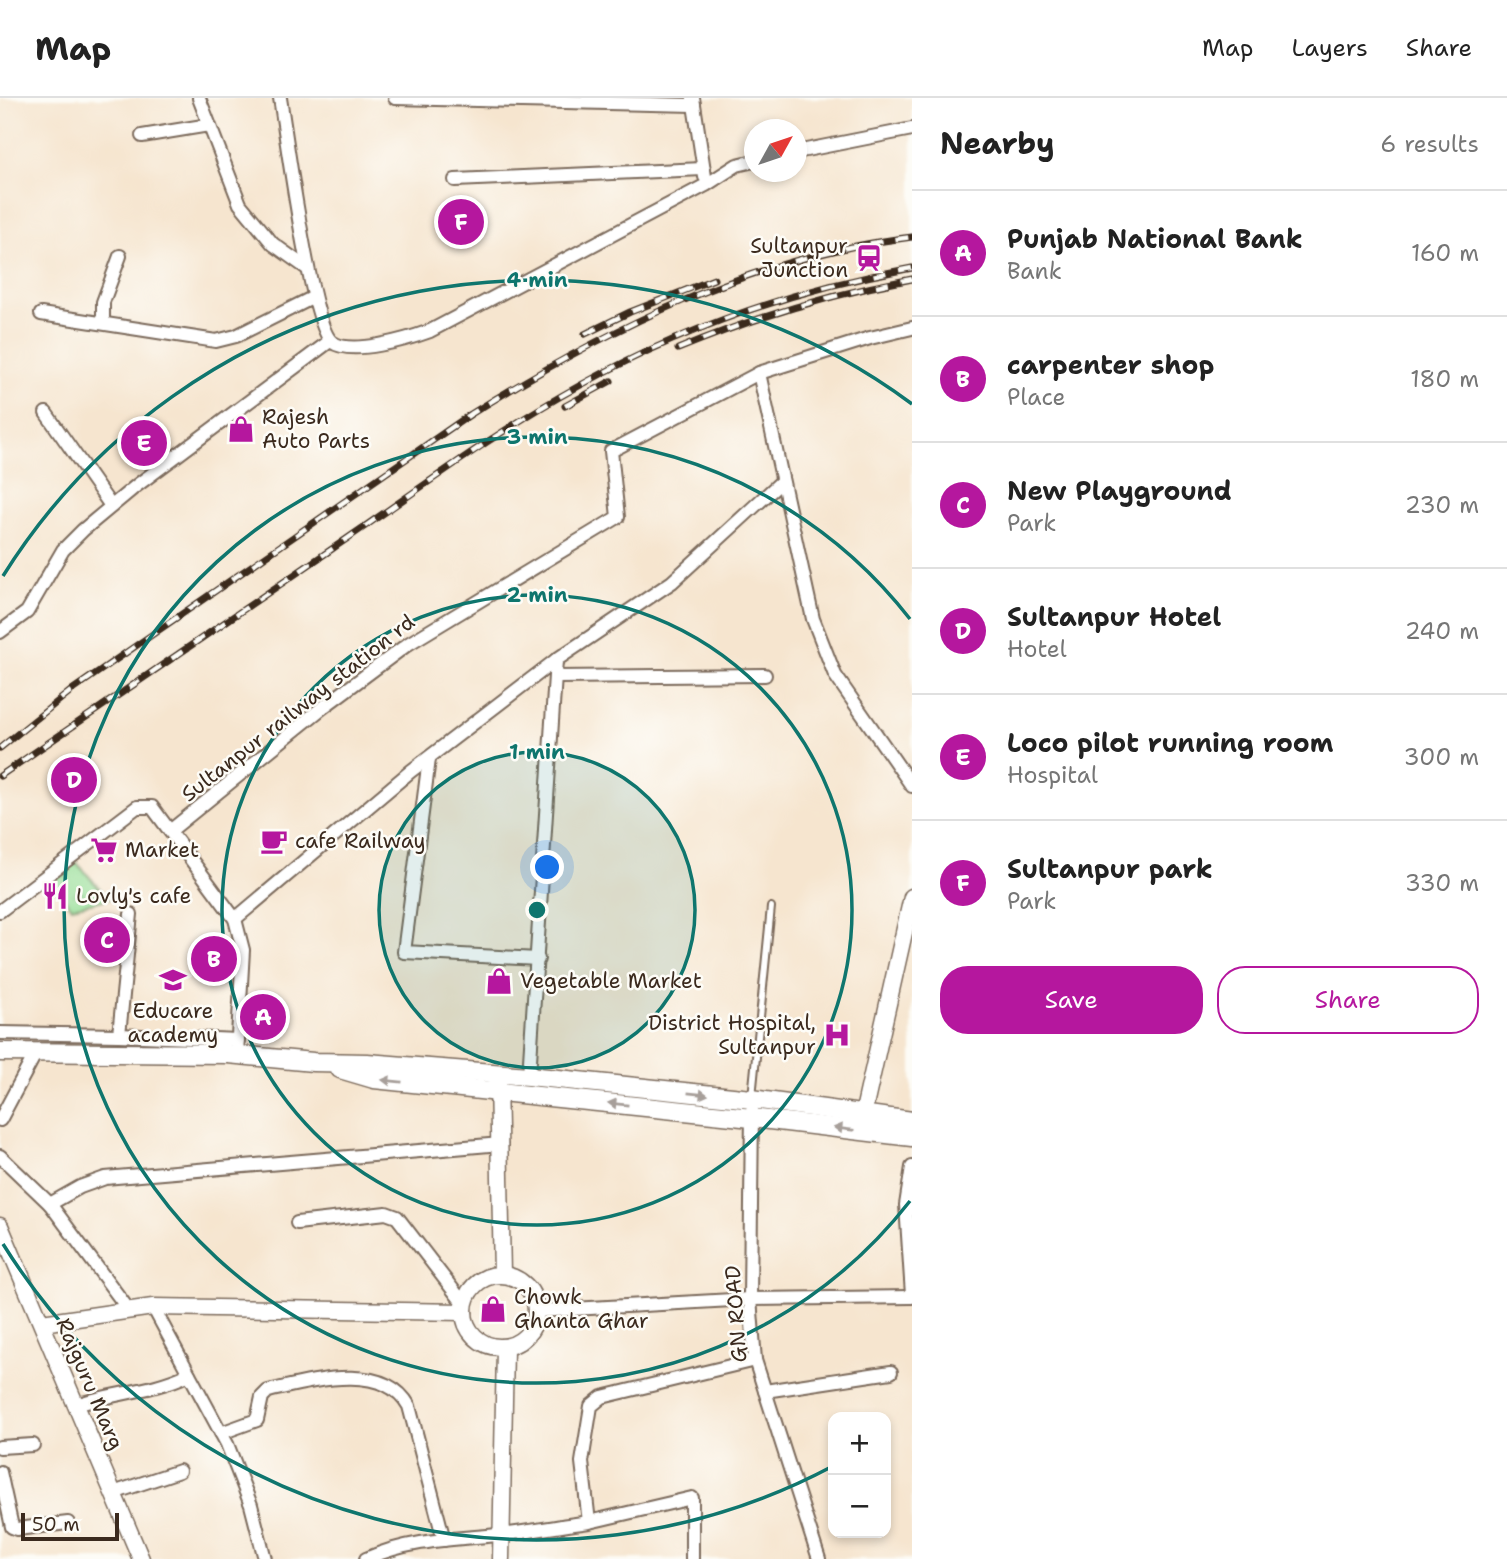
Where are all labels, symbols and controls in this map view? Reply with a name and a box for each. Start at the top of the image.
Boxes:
text: Map [35,26,111,71]
text: Map [1202,32,1253,64]
text: Layers [1291,32,1368,64]
text: Share [1406,32,1472,64]
north arrow [744,119,807,182]
text: Nearby [940,123,1055,164]
text: 6 results [1380,129,1479,159]
pin: F [438,196,484,248]
text: Punjab National Bank [1007,221,1303,256]
place label: Sultanpur Junction [750,232,848,284]
text: A [954,238,972,268]
text: 160 m [1411,238,1479,268]
station icon: Sultanpur Junction [854,243,884,273]
text: Bank [1007,256,1062,286]
text: 4 min [506,266,568,294]
text: carpenter shop [1007,347,1214,382]
text: B [956,364,970,394]
text: 180 m [1410,364,1479,394]
text: Place [1007,382,1066,412]
place label: Rajesh Auto Parts [262,403,370,455]
shop icon: Rajesh Auto Parts [226,414,256,444]
pin: E [121,417,167,469]
text: 3 min [506,423,568,451]
text: New Playground [1007,473,1232,508]
text: C [956,490,970,520]
text: 230 m [1405,490,1479,520]
text: Park [1007,508,1056,538]
text: 2 min [506,581,568,609]
text: Sultanpur Hotel [1007,599,1221,634]
street label: Sultanpur railway station rd [175,608,421,808]
text: D [955,616,971,646]
text: 240 m [1405,616,1479,646]
text: Hotel [1007,634,1067,664]
text: Loco pilot running room [1007,725,1333,760]
text: 1 min [509,738,565,766]
text: E [955,742,971,772]
text: 300 m [1404,742,1479,772]
pin: D [51,754,97,806]
text: Hospital [1007,760,1098,790]
cafe icon: cafe Railway [259,826,289,856]
place label: cafe Railway [295,827,425,855]
supermarket icon: Market [89,835,119,865]
place label: Market [125,836,199,864]
your location [530,850,564,884]
text: Sultanpur park [1007,851,1213,886]
text: F [956,868,970,898]
text: 330 m [1405,868,1479,898]
restaurant icon: Lovly's cafe [40,881,70,911]
place label: Lovly's cafe [76,882,191,910]
text: Park [1007,886,1056,916]
centre of rings [525,898,549,922]
pin: C [84,914,130,966]
pin: B [191,933,237,985]
school or university icon: Educare academy [158,965,188,995]
shop icon: Vegetable Market [484,966,514,996]
button: Save [940,966,1203,1034]
button: Share [1217,966,1479,1034]
place label: Vegetable Market [520,967,702,995]
pin: A [240,991,286,1043]
place label: Educare academy [128,997,218,1049]
place label: District Hospital, Sultanpur [648,1009,816,1061]
hospital icon: District Hospital, Sultanpur [822,1020,852,1050]
one-way arrow [381,1075,403,1086]
one-way arrow [688,1089,710,1100]
one-way arrow [607,1098,629,1109]
one-way arrow [833,1123,855,1134]
street label: GN ROAD [719,1264,753,1364]
place label: Chowk Ghanta Ghar [514,1283,649,1335]
shop icon: Chowk Ghanta Ghar [478,1294,508,1324]
street label: Rajguru Marg [50,1314,130,1454]
map controls [828,1412,891,1538]
button: + [828,1412,891,1475]
button: − [828,1475,891,1538]
scale bar [21,1510,119,1542]
text: 50 m [32,1512,80,1537]

